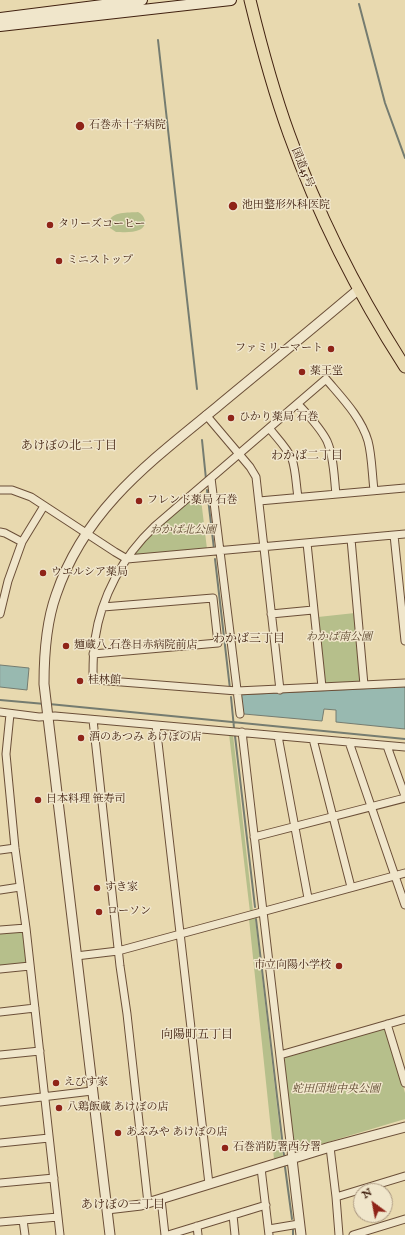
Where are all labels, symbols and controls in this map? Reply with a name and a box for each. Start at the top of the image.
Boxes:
place label: 石巻赤十字病院 [89,119,166,133]
marker: 石巻赤十字病院 [74,120,86,132]
street label: 国道45号 [288,146,316,190]
place label: 池田整形外科医院 [242,199,330,213]
marker: 池田整形外科医院 [227,200,239,212]
place label: タリーズコーヒー [58,218,146,232]
marker: タリーズコーヒー [45,220,55,230]
place label: ミニストップ [67,254,133,268]
marker: ミニストップ [54,256,64,266]
place label: ファミリーマート [235,342,323,356]
marker: ファミリーマート [326,344,336,354]
place label: 薬王堂 [310,365,343,379]
marker: 薬王堂 [297,367,307,377]
place label: ひかり薬局 石巻 [239,411,318,425]
marker: ひかり薬局 石巻 [226,413,236,423]
district label: あけぼの北二丁目 [21,440,117,454]
district label: わかば二丁目 [271,450,343,464]
place label: フレンド薬局 石巻 [147,494,237,508]
marker: フレンド薬局 石巻 [134,496,144,506]
park label: わかば北公園 [150,524,216,538]
place label: ウエルシア薬局 [51,566,128,580]
marker: ウエルシア薬局 [38,568,48,578]
park label: わかば南公園 [306,631,372,645]
district label: わかば三丁目 [213,633,285,647]
place label: 麺蔵八 石巻日赤病院前店 [74,639,197,653]
marker: 麺蔵八 石巻日赤病院前店 [61,641,71,651]
place label: 桂林館 [88,674,121,688]
marker: 桂林館 [75,676,85,686]
place label: 酒のあつみ あけぼの店 [89,731,201,745]
marker: 酒のあつみ あけぼの店 [76,733,86,743]
place label: 日本料理 笹寿司 [46,793,125,807]
marker: 日本料理 笹寿司 [33,795,43,805]
place label: すき家 [105,881,138,895]
marker: すき家 [92,883,102,893]
place label: ローソン [107,905,151,919]
marker: ローソン [94,907,104,917]
place label: 市立向陽小学校 [254,959,331,973]
marker: 市立向陽小学校 [334,961,344,971]
district label: 向陽町五丁目 [161,1029,233,1043]
place label: えびす家 [64,1076,108,1090]
marker: えびす家 [51,1078,61,1088]
park label: 蛇田団地中央公園 [292,1083,380,1097]
place label: 八鶏飯蔵 あけぼの店 [67,1101,168,1115]
marker: 八鶏飯蔵 あけぼの店 [54,1103,64,1113]
place label: あぶみや あけぼの店 [126,1126,227,1140]
marker: あぶみや あけぼの店 [113,1128,123,1138]
place label: 石巻消防署西分署 [233,1141,321,1155]
marker: 石巻消防署西分署 [220,1143,230,1153]
north arrow [353,1183,393,1223]
text: N [359,1185,375,1202]
district label: あけぼの一丁目 [81,1199,165,1213]

